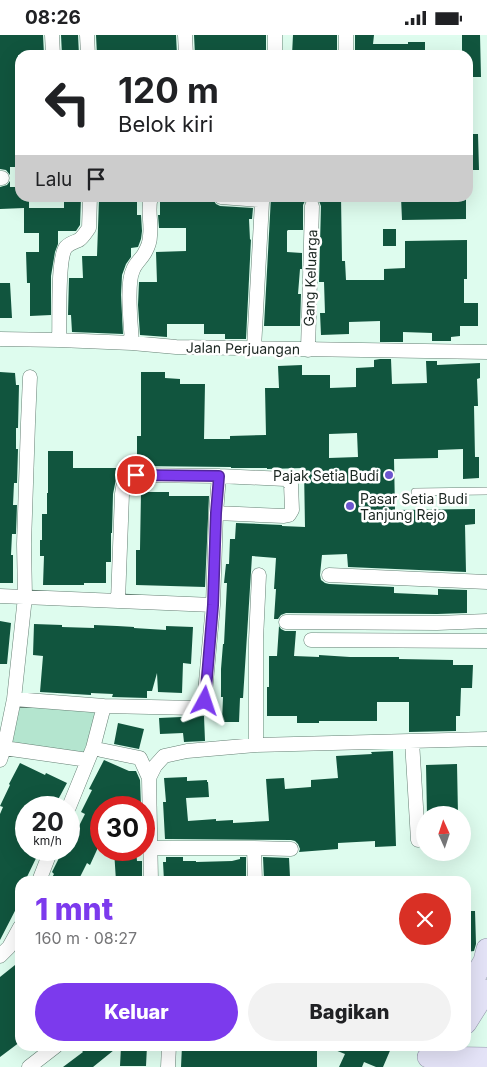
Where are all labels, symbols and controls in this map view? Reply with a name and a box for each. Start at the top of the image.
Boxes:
text: 08:26 [25,6,81,29]
text: 120 m [118,69,219,111]
icon: left [35,70,100,135]
text: Belok kiri [118,111,213,137]
icon: arrive [82,165,110,193]
text: Lalu [35,168,72,191]
street label: Gang Keluarga [300,229,320,327]
street label: Jalan Perjuangan [186,339,300,357]
pin [115,454,157,496]
icon: arrive [122,461,150,489]
place label: Pajak Setia Budi [273,467,379,484]
marker: Pajak Setia Budi [383,469,395,481]
place label: Pasar Setia Budi Tanjung Rejo [360,490,468,523]
marker: Pasar Setia Budi Tanjung Rejo [344,500,356,512]
position arrow [178,674,230,726]
speed limit sign: 30 [90,796,155,861]
north arrow [416,806,471,861]
map controls [416,806,471,861]
text: 20 [31,807,64,837]
text: km/h [33,833,62,848]
text: 1 mnt [35,891,113,927]
button: close [399,893,451,945]
text: 160 m · 08:27 [35,928,137,948]
button: Keluar [35,983,238,1041]
button: Bagikan [248,983,451,1041]

